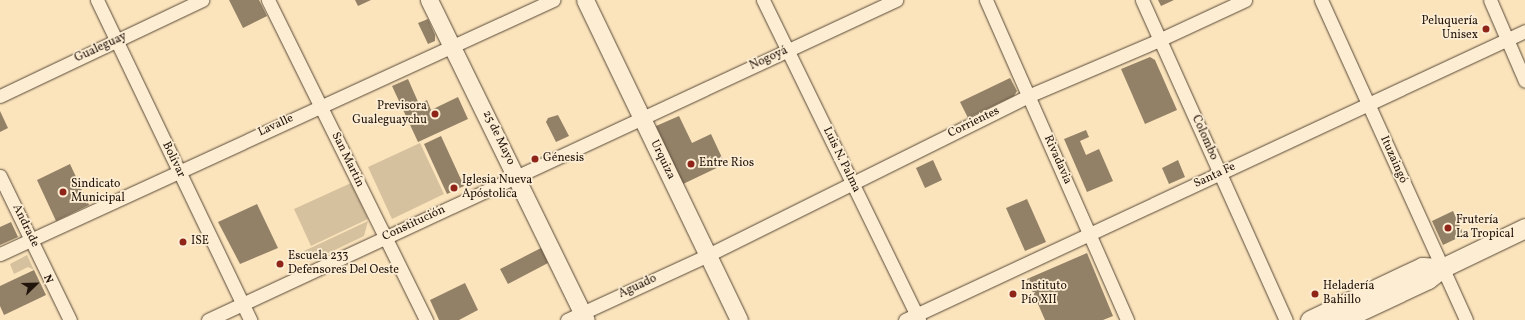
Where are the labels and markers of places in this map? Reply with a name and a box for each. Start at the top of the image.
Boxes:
place label: Peluquería Unisex [1422,15,1478,43]
marker: Peluquería Unisex [1481,24,1491,34]
place label: Previsora Gualeguaychu [352,100,427,128]
marker: Previsora Gualeguaychu [430,109,440,119]
place label: Génesis [543,152,584,166]
marker: Génesis [530,154,540,164]
place label: Entre Rios [699,157,754,171]
marker: Entre Rios [686,159,696,169]
place label: Iglesia Nueva Apóstolica [462,174,532,202]
place label: Sindicato Municipal [71,178,125,206]
marker: Iglesia Nueva Apóstolica [449,183,459,193]
marker: Sindicato Municipal [58,187,68,197]
place label: Frutería La Tropical [1456,214,1514,242]
marker: Frutería La Tropical [1443,223,1453,233]
place label: ISE [191,235,209,249]
marker: ISE [178,237,188,247]
place label: Escuela 233 Defensores Del Oeste [288,250,399,278]
marker: Escuela 233 Defensores Del Oeste [275,259,285,269]
place label: Instituto Pío XII [1021,280,1067,308]
place label: Heladería Bahillo [1323,280,1374,308]
marker: Instituto Pío XII [1008,289,1018,299]
marker: Heladería Bahillo [1310,289,1320,299]

